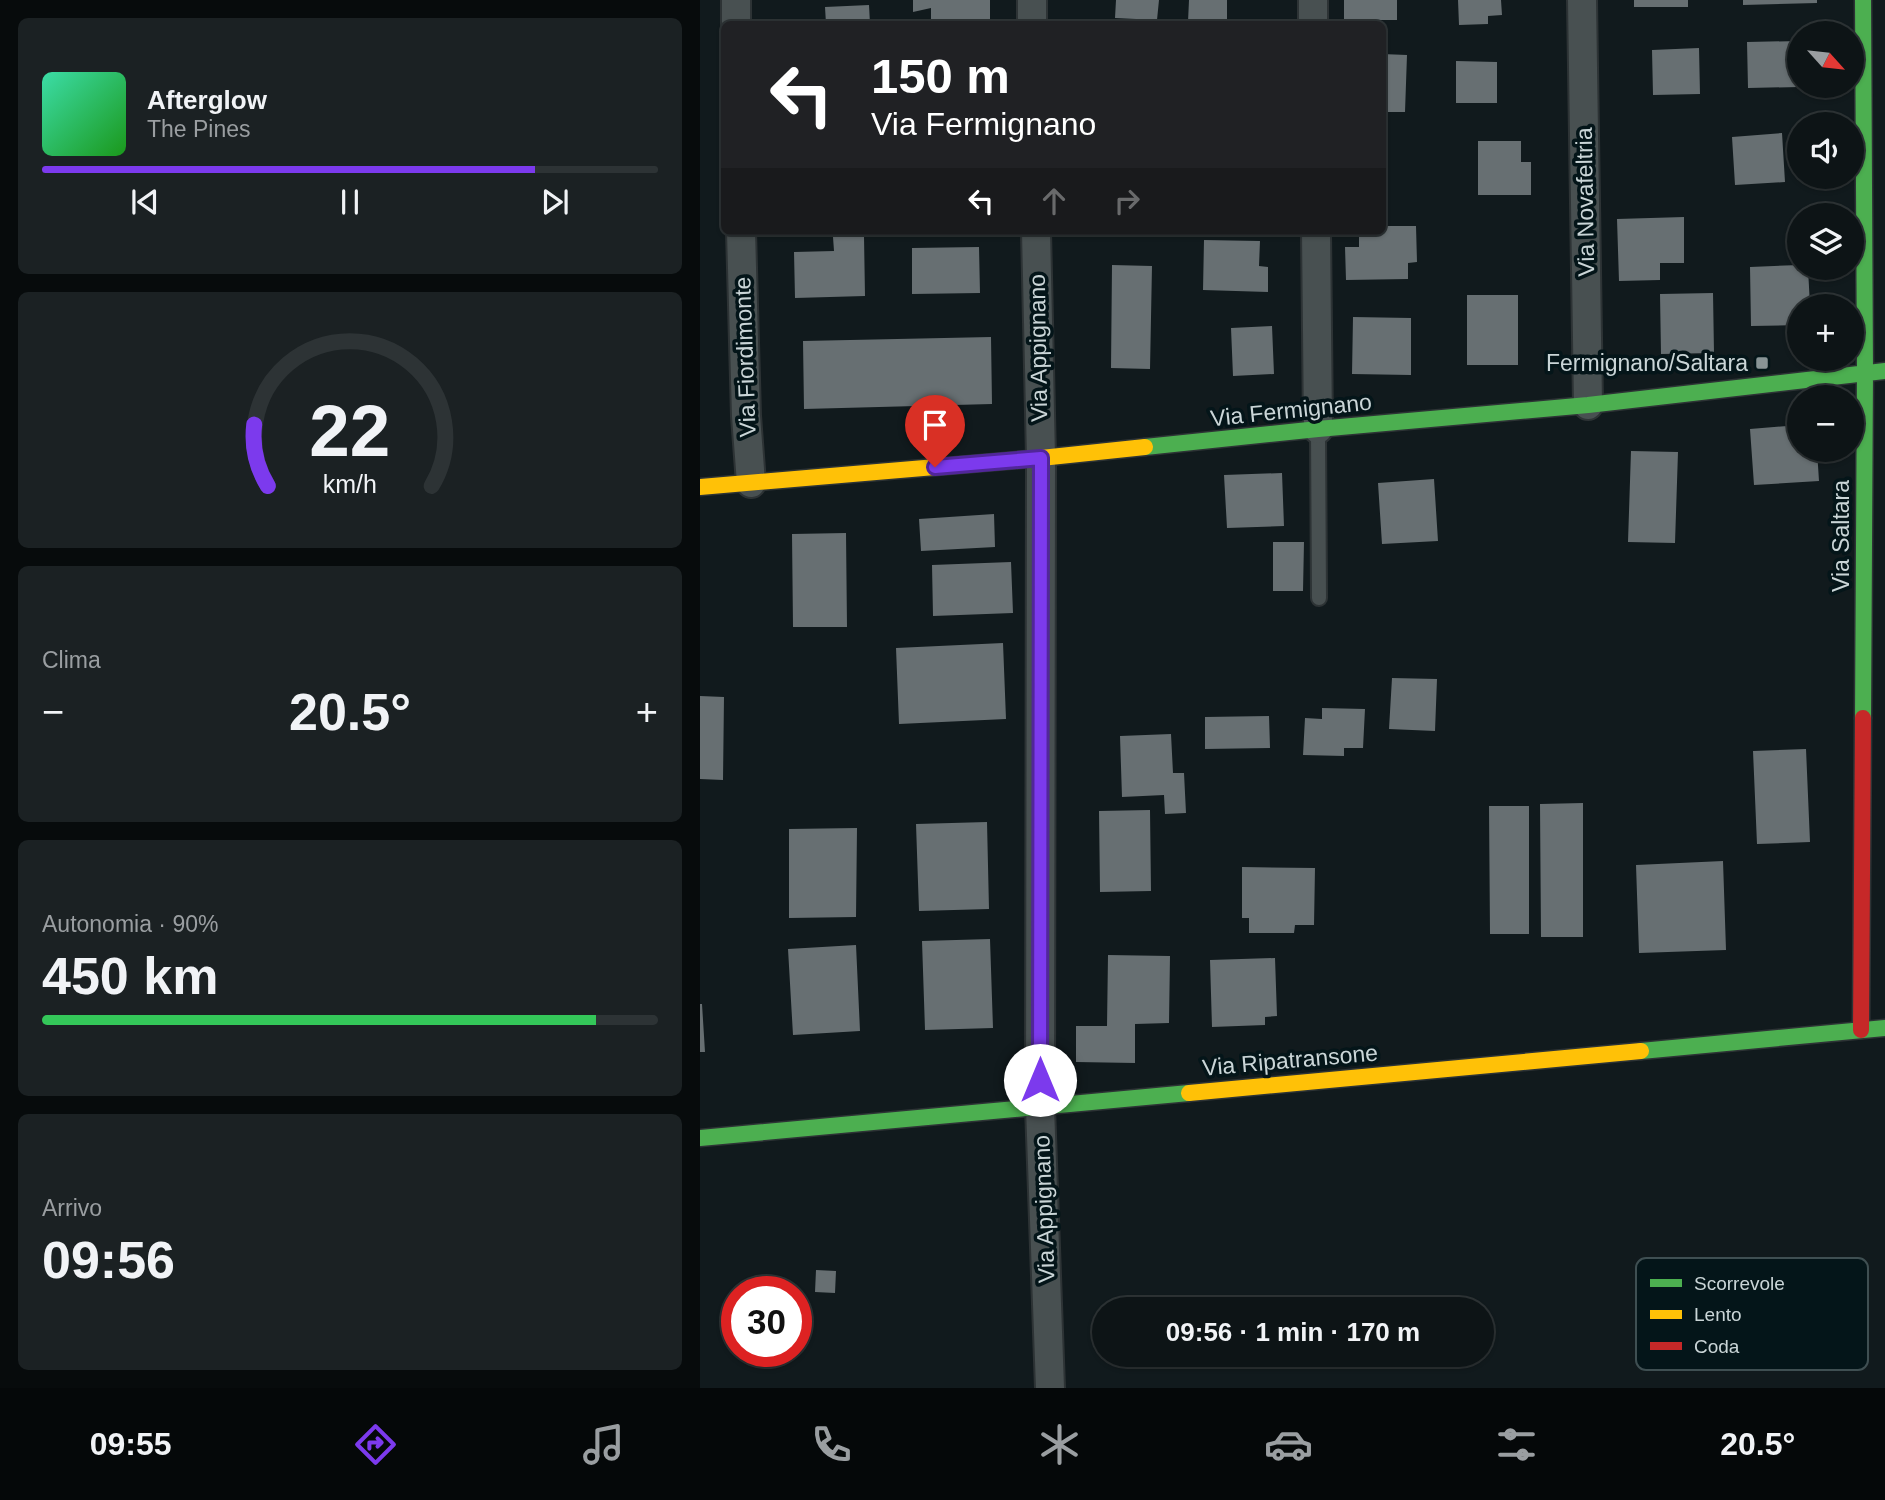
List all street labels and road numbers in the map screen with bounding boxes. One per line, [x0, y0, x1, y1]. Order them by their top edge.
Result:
street label: Via Novafeltria [1571, 127, 1599, 277]
street label: Via Appignano [1024, 274, 1052, 422]
street label: Via Fiordimonte [729, 276, 761, 438]
street label: Via Fermignano [1209, 389, 1373, 431]
street label: Via Saltara [1828, 480, 1854, 592]
street label: Via Ripatransone [1201, 1039, 1379, 1081]
street label: Via Appignano [1028, 1135, 1060, 1283]

